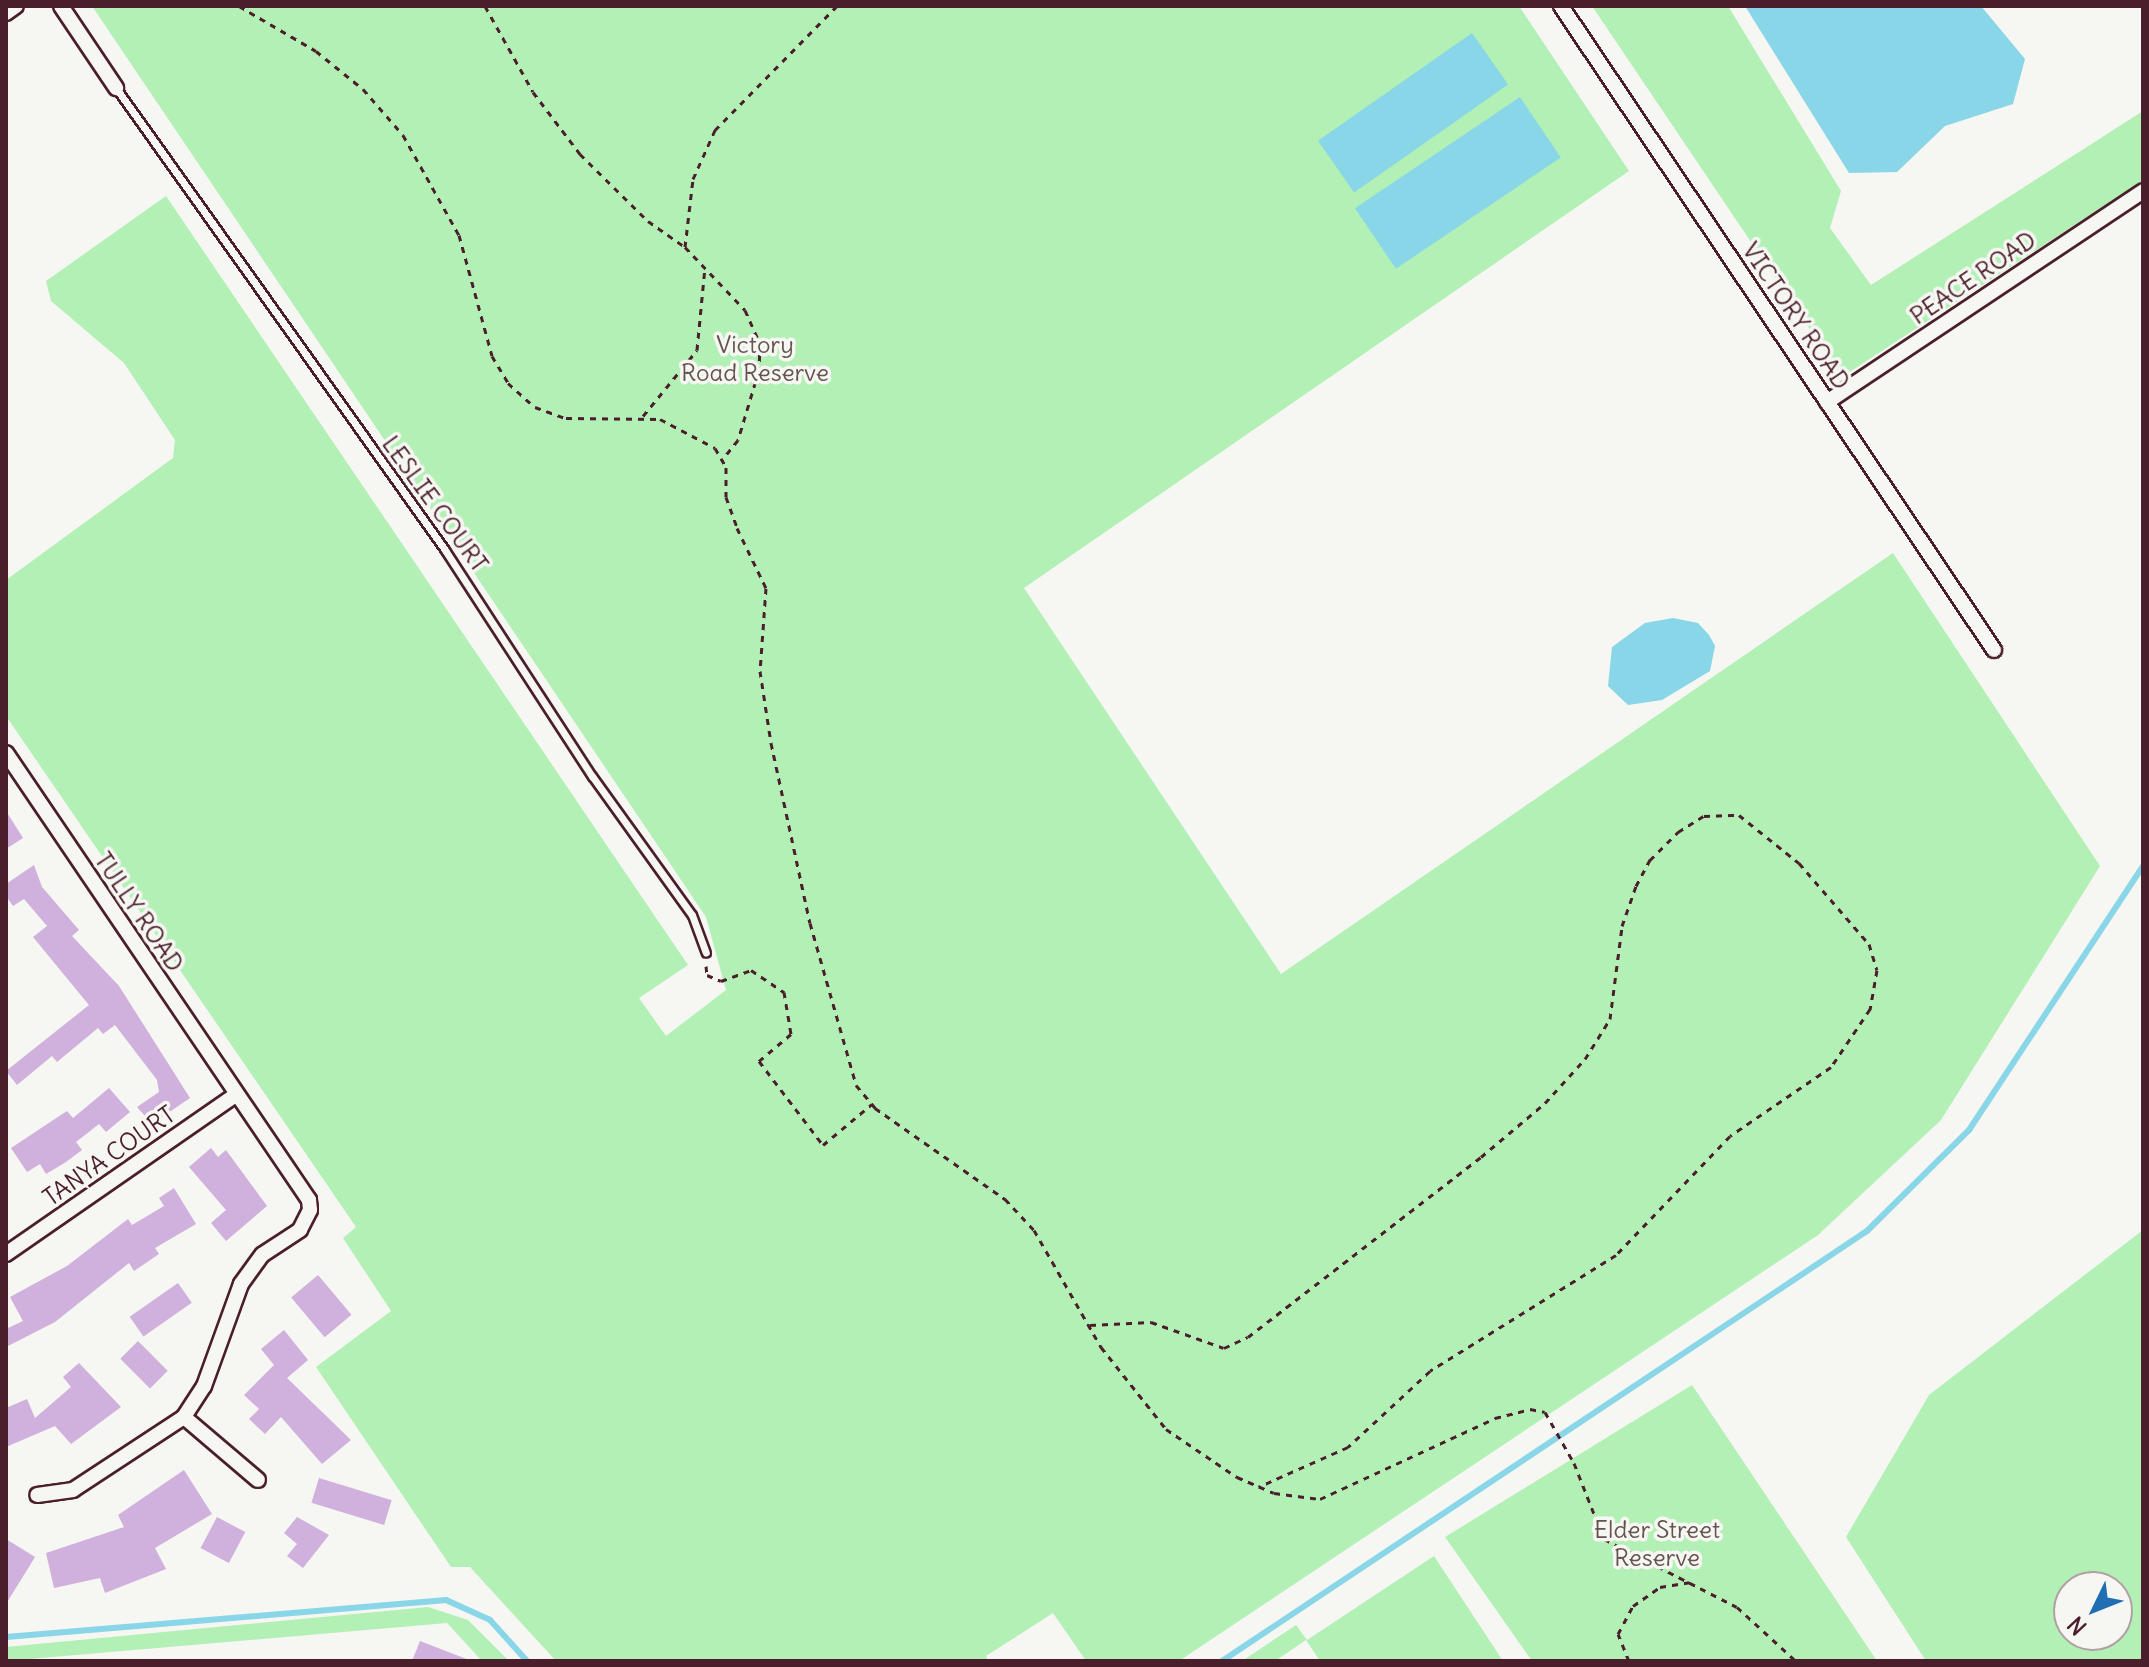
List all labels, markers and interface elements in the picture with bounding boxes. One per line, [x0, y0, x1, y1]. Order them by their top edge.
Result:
street label: PEACE ROAD [1905, 225, 2041, 331]
street label: VICTORY ROAD [1736, 237, 1856, 395]
park label: Victory Road Reserve [681, 331, 829, 387]
street label: LESLIE COURT [376, 430, 494, 578]
street label: TULLY ROAD [88, 847, 190, 977]
street label: TANYA COURT [37, 1100, 181, 1212]
park label: Elder Street Reserve [1594, 1516, 1720, 1572]
north arrow [2053, 1571, 2133, 1651]
text: N [2061, 1611, 2092, 1641]

